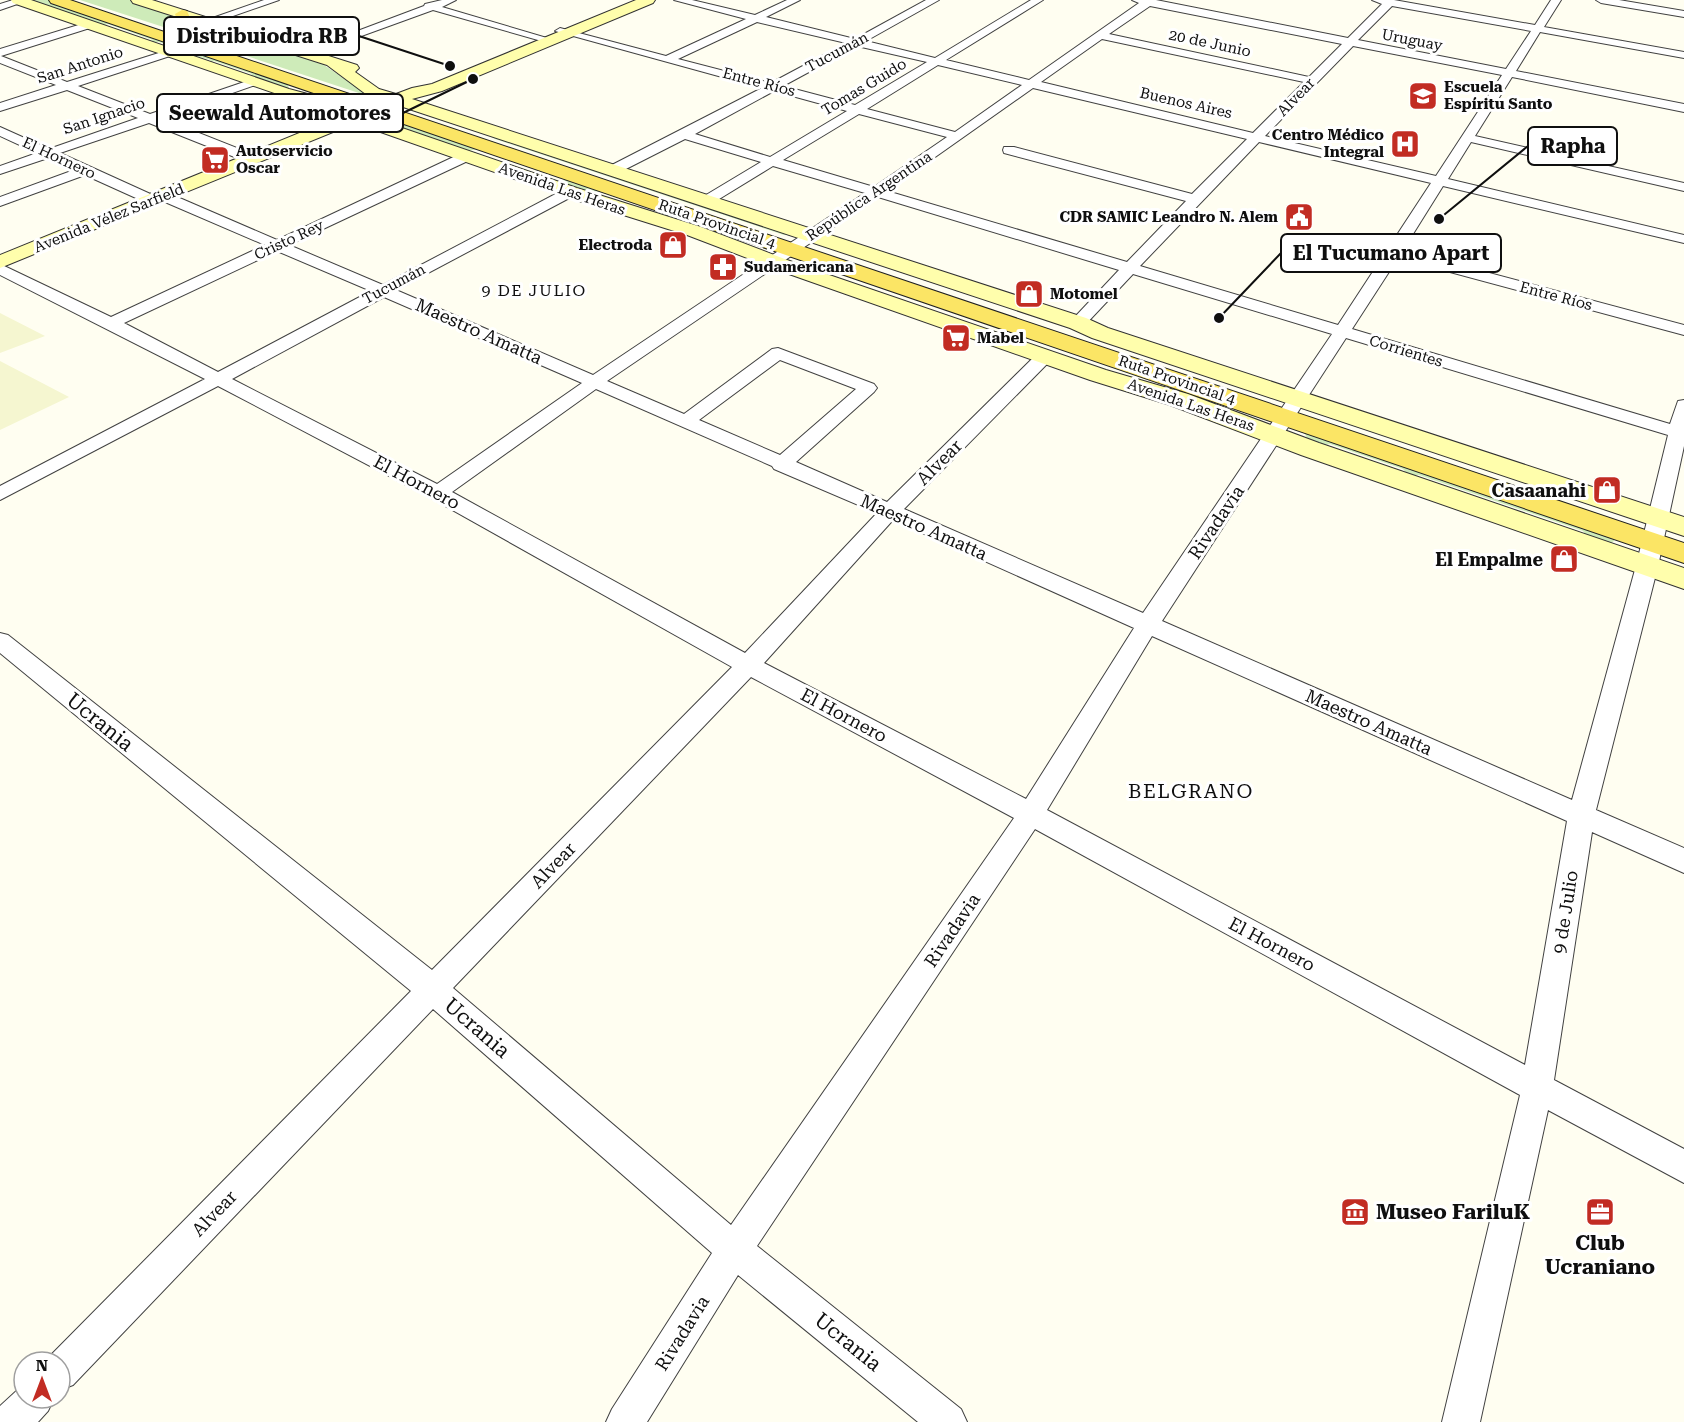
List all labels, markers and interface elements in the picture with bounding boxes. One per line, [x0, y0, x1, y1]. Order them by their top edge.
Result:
callout: Distribuiodra RB [164, 17, 359, 55]
text: Distribuiodra RB [176, 24, 348, 48]
street label: Uruguay [1380, 25, 1444, 55]
street label: 20 de Junio [1167, 26, 1253, 60]
street label: Tucumán [803, 28, 872, 76]
street label: San Antonio [35, 43, 125, 87]
street label: Tomas Guido [818, 55, 910, 119]
street label: Entre Ríos [721, 64, 797, 100]
street label: Alvear [1273, 74, 1319, 120]
place label: Escuela Espíritu Santo [1444, 78, 1553, 113]
school or university icon: Escuela Espíritu Santo [1407, 80, 1439, 112]
street label: Buenos Aires [1138, 84, 1234, 122]
street label: San Ignacio [61, 94, 147, 138]
callout: Seewald Automotores [157, 94, 403, 132]
text: Seewald Automotores [169, 101, 391, 125]
place label: Centro Médico Integral [1272, 126, 1384, 161]
callout: Rapha [1528, 127, 1617, 165]
hospital icon: Centro Médico Integral [1389, 128, 1421, 160]
street label: El Hornero [19, 133, 99, 183]
text: Rapha [1540, 134, 1606, 158]
place label: Autoservicio Oscar [236, 142, 333, 177]
supermarket icon: Autoservicio Oscar [199, 144, 231, 176]
street label: República Argentina [803, 147, 935, 245]
street label: Avenida Las Heras [496, 159, 628, 219]
street label: Avenida Vélez Sarfield [31, 180, 187, 256]
street label: Ruta Provincial 4 [656, 195, 779, 253]
public building icon: CDR SAMIC Leandro N. Alem [1283, 201, 1315, 233]
place label: CDR SAMIC Leandro N. Alem [1059, 208, 1279, 226]
street label: Cristo Rey [251, 216, 327, 264]
shop icon: Electroda [657, 229, 689, 261]
callout: El Tucumano Apart [1281, 234, 1501, 272]
place label: Electroda [578, 236, 652, 254]
text: El Tucumano Apart [1293, 241, 1489, 265]
pharmacy icon: Sudamericana [707, 251, 739, 283]
place label: Sudamericana [744, 258, 854, 276]
street label: Tucumán [360, 260, 429, 308]
shop icon: Motomel [1013, 278, 1045, 310]
street label: Entre Ríos [1518, 278, 1594, 314]
district label: 9 DE JULIO [481, 281, 587, 300]
place label: Motomel [1050, 285, 1118, 303]
street label: Maestro Amatta [412, 294, 546, 368]
supermarket icon: Mabel [940, 322, 972, 354]
place label: Mabel [977, 329, 1024, 347]
street label: Corrientes [1367, 331, 1445, 371]
street label: Ruta Provincial 4 [1116, 351, 1239, 409]
street label: Avenida Las Heras [1125, 375, 1257, 435]
street label: Alvear [912, 435, 966, 489]
street label: El Hornero [370, 451, 464, 513]
shop icon: Casaanahi [1591, 474, 1623, 506]
place label: Casaanahi [1492, 480, 1586, 501]
street label: Rivadavia [1184, 481, 1249, 563]
street label: Maestro Amatta [857, 490, 991, 564]
shop icon: El Empalme [1548, 543, 1580, 575]
place label: El Empalme [1435, 549, 1543, 570]
street label: El Hornero [797, 684, 891, 746]
street label: Maestro Amatta [1302, 685, 1436, 759]
street label: Ucrania [62, 688, 139, 757]
district label: BELGRANO [1128, 779, 1254, 803]
street label: Alvear [526, 838, 580, 892]
street label: 9 de Julio [1548, 869, 1582, 955]
street label: Rivadavia [920, 889, 985, 971]
street label: El Hornero [1225, 913, 1319, 975]
street label: Ucrania [439, 993, 515, 1063]
street label: Alvear [187, 1186, 241, 1240]
museum icon: Museo FariluK [1339, 1196, 1371, 1228]
office icon: Club Ucraniano [1584, 1196, 1616, 1228]
place label: Museo FariluK [1376, 1200, 1531, 1224]
place label: Club Ucraniano [1545, 1231, 1655, 1279]
street label: Rivadavia [651, 1291, 713, 1374]
street label: Ucrania [810, 1308, 887, 1377]
north arrow [12, 1350, 72, 1410]
text: N [36, 1356, 48, 1375]

